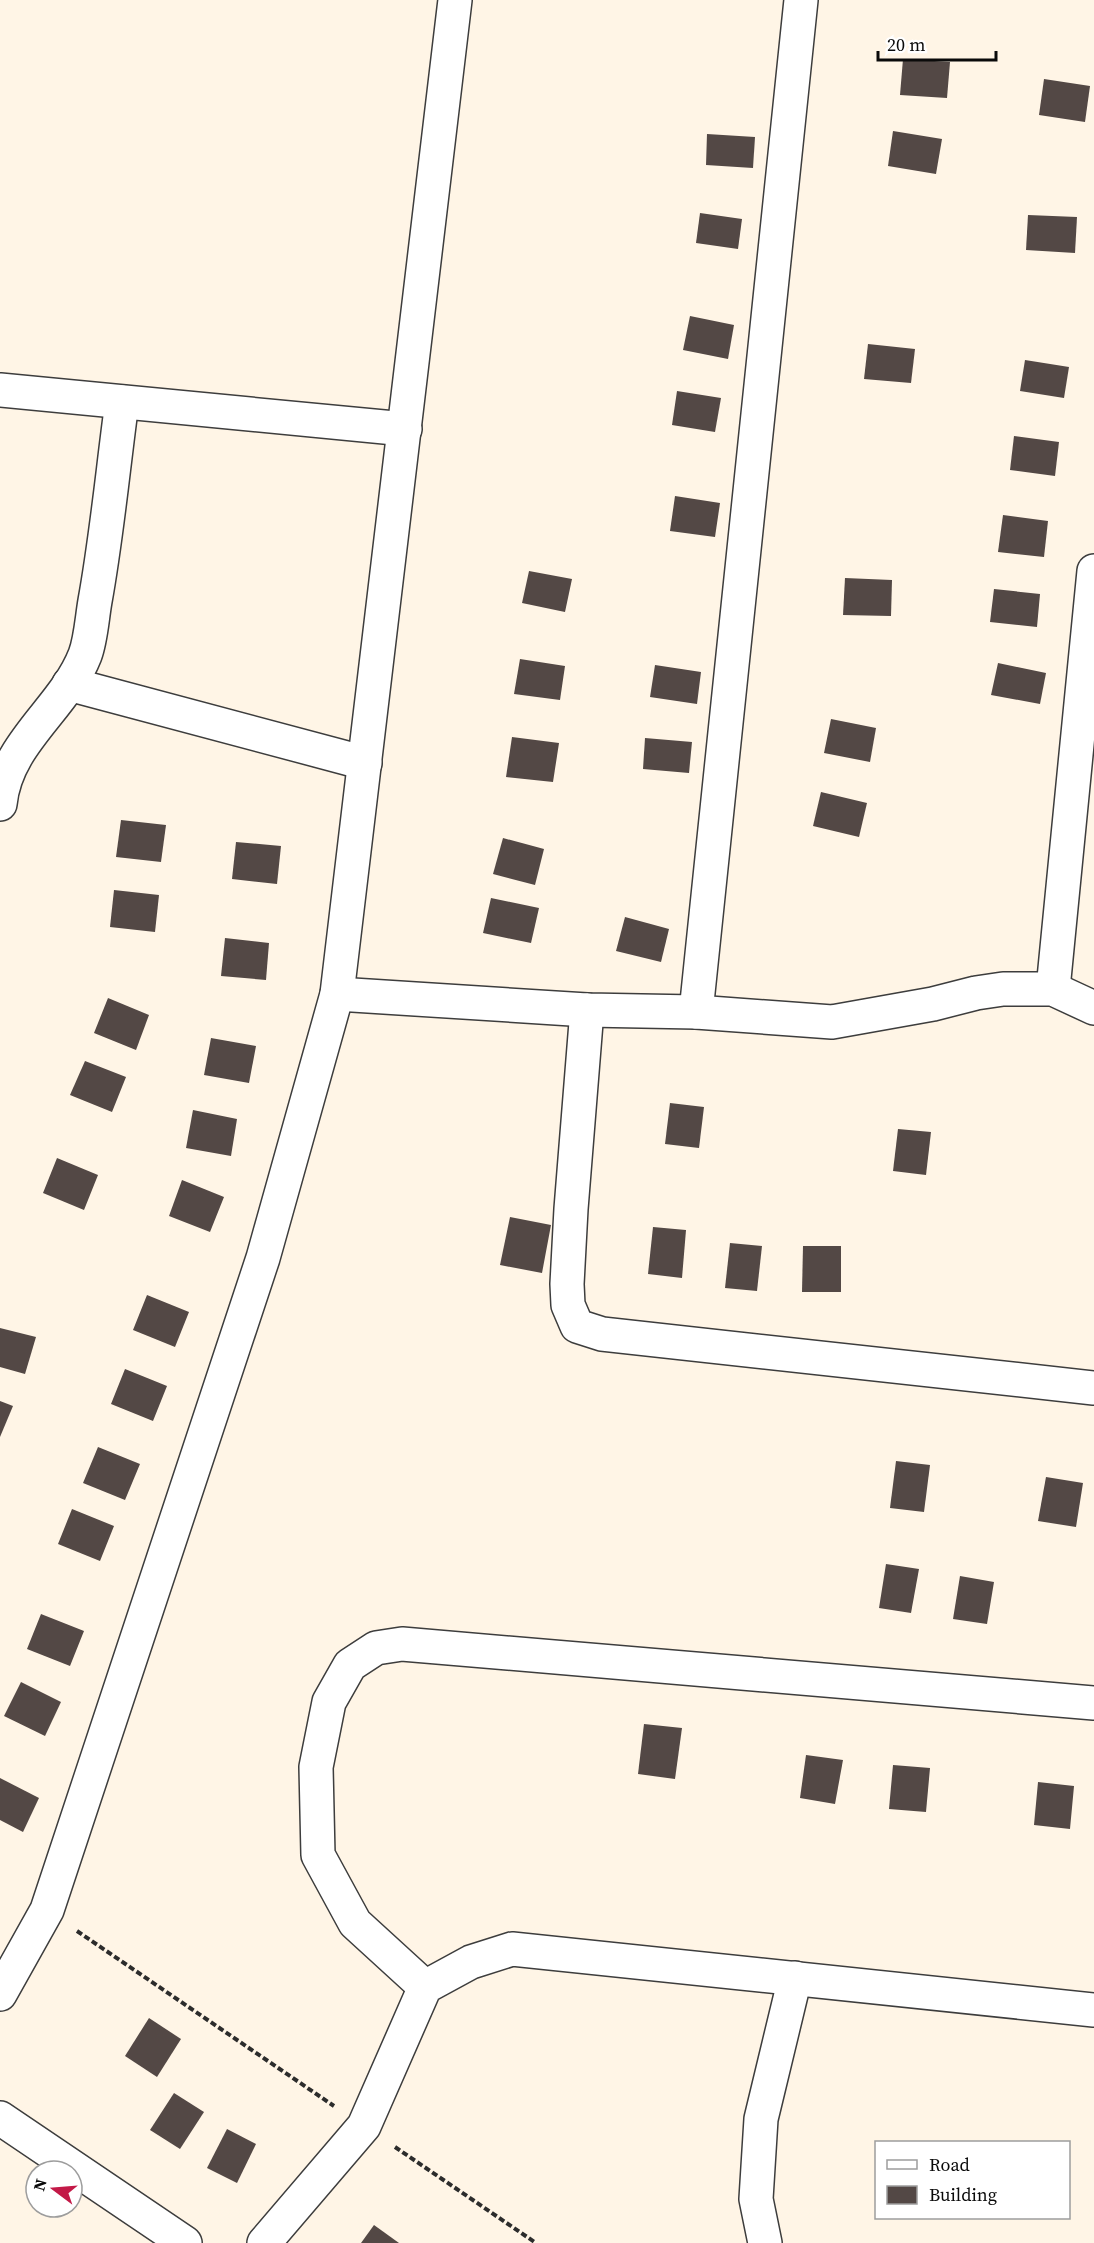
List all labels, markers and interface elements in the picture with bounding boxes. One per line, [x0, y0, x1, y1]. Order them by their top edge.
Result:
scale bar [878, 24, 996, 62]
text: 20 m [887, 32, 925, 57]
legend [875, 2141, 1070, 2219]
text: Road [929, 2152, 970, 2177]
north arrow [24, 2159, 84, 2219]
text: N [27, 2176, 52, 2193]
text: Building [929, 2182, 997, 2207]

